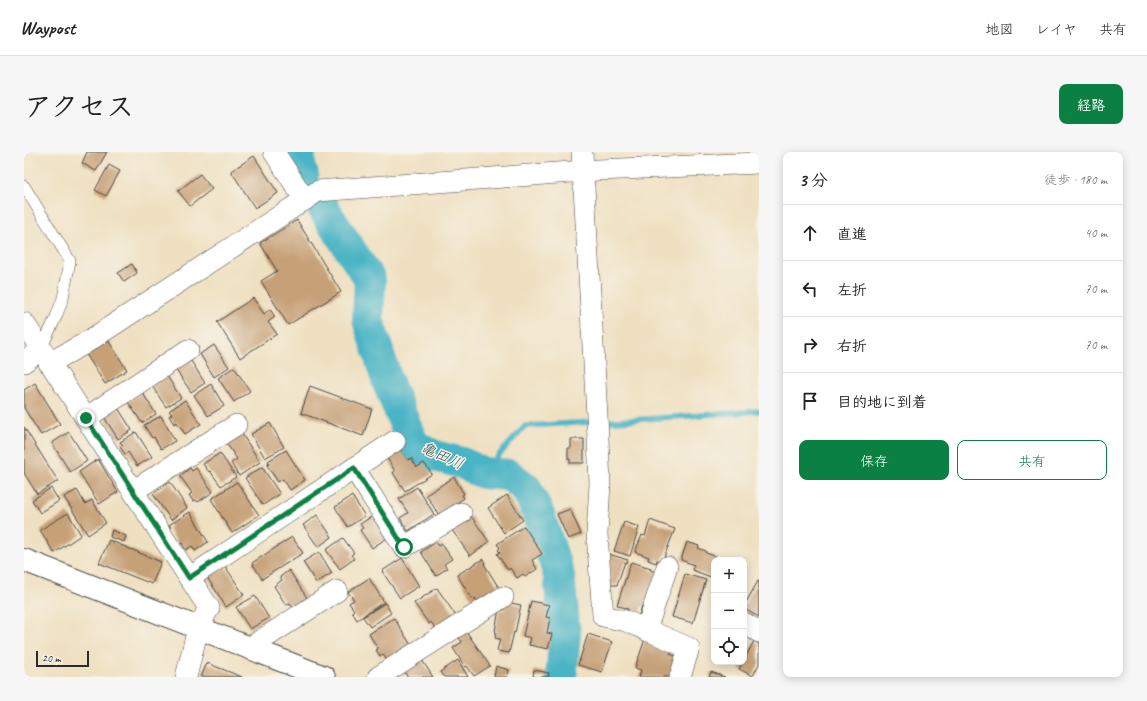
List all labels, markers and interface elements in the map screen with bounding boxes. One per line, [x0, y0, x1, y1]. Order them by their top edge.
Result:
text: Waypost [20, 16, 75, 40]
text: 地図 [986, 21, 1014, 38]
text: レイヤ [1036, 21, 1077, 38]
text: 共有 [1099, 21, 1127, 38]
button: 経路 [1059, 84, 1123, 124]
text: アクセス [24, 89, 134, 124]
text: 3 分 [799, 170, 828, 191]
text: 徒歩 · 180 m [1044, 172, 1107, 188]
icon: ahead [799, 222, 821, 244]
text: 直進 [837, 225, 867, 244]
text: 40 m [1085, 225, 1107, 241]
icon: left [799, 278, 821, 300]
text: 左折 [837, 281, 867, 300]
text: 70 m [1085, 281, 1107, 297]
icon: right [799, 334, 821, 356]
text: 右折 [837, 337, 867, 356]
text: 70 m [1085, 337, 1107, 353]
icon: arrive [799, 390, 821, 412]
text: 目的地に到着 [837, 393, 927, 412]
route end [77, 409, 95, 427]
water label: 亀田川 [418, 438, 466, 474]
button: 保存 [799, 440, 949, 480]
button: 共有 [957, 440, 1107, 480]
route start [395, 538, 413, 556]
map controls [711, 557, 747, 665]
button: + [711, 557, 747, 593]
button: − [711, 593, 747, 629]
button: locate [711, 629, 747, 665]
scale bar [36, 649, 89, 668]
text: 20 m [42, 651, 61, 665]

